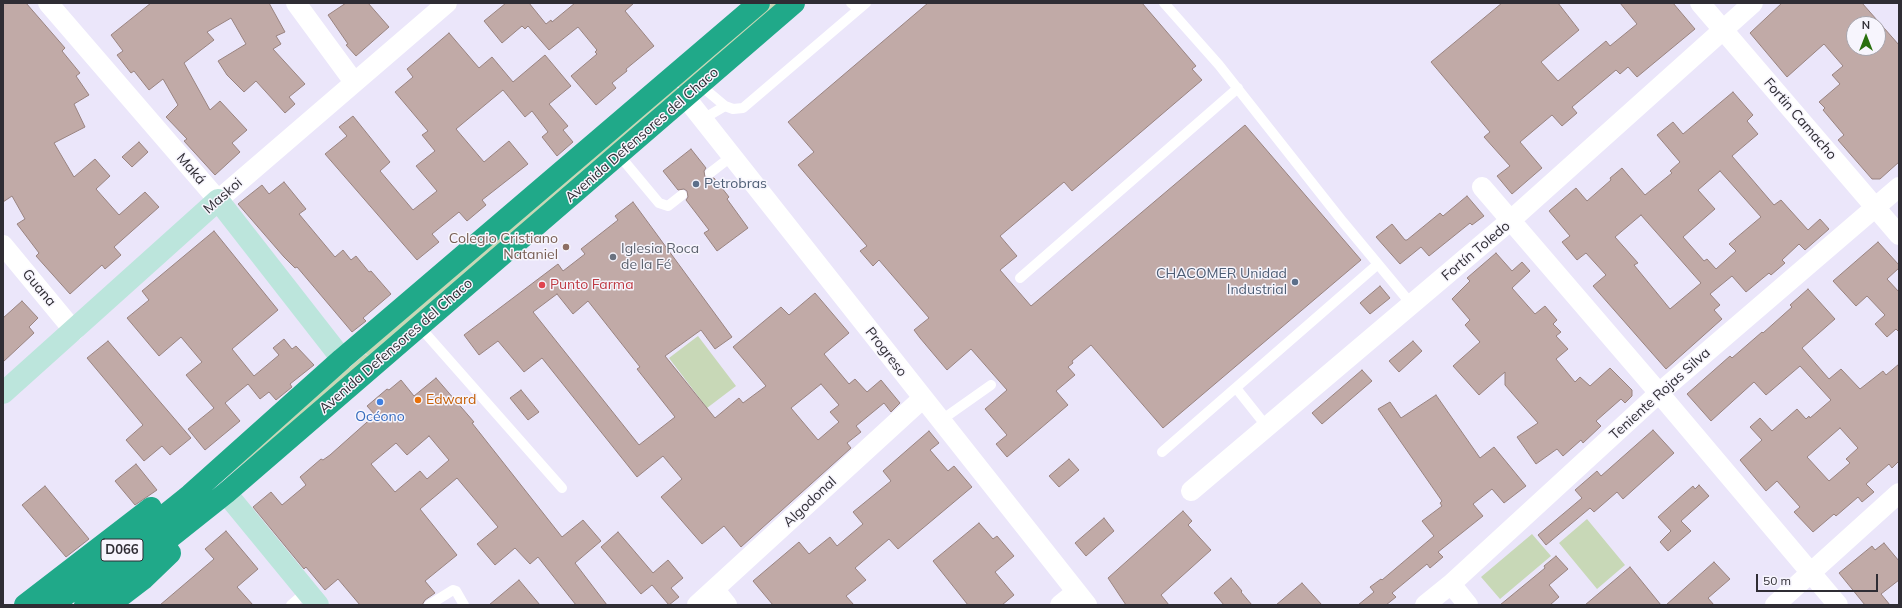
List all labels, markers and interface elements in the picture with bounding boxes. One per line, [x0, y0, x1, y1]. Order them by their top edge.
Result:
north arrow [1846, 16, 1886, 56]
text: N [1862, 18, 1870, 32]
street label: Avenida Defensores del Chaco [562, 64, 722, 206]
street label: Fortin Camacho [1760, 75, 1840, 163]
street label: Maká [173, 150, 209, 188]
street label: Maskoi [200, 175, 246, 217]
place label: Petrobras [704, 176, 767, 192]
marker: Petrobras [691, 179, 701, 189]
street label: Fortín Toledo [1438, 218, 1514, 284]
place label: Colegio Cristiano Nataniel [449, 231, 558, 264]
place label: Iglesia Roca de la Fé [621, 241, 699, 274]
marker: Colegio Cristiano Nataniel [561, 242, 571, 252]
marker: Iglesia Roca de la Fé [608, 252, 618, 262]
street label: Guana [19, 266, 59, 310]
place label: CHACOMER Unidad Industrial [1156, 266, 1287, 298]
street label: Avenida Defensores del Chaco [316, 275, 476, 417]
place label: Punto Farma [550, 277, 634, 293]
marker: CHACOMER Unidad Industrial [1290, 277, 1300, 287]
marker: Punto Farma [537, 280, 547, 290]
street label: Progreso [862, 324, 910, 380]
street label: Teniente Rojas Silva [1606, 344, 1714, 444]
place label: Edward [426, 392, 476, 408]
marker: Edward [413, 395, 423, 405]
marker: Océono [375, 397, 385, 407]
place label: Océono [355, 409, 405, 425]
street label: Algodonal [780, 473, 840, 531]
road number: D066 [101, 539, 143, 561]
scale bar [1758, 566, 1880, 592]
text: 50 m [1763, 573, 1791, 588]

